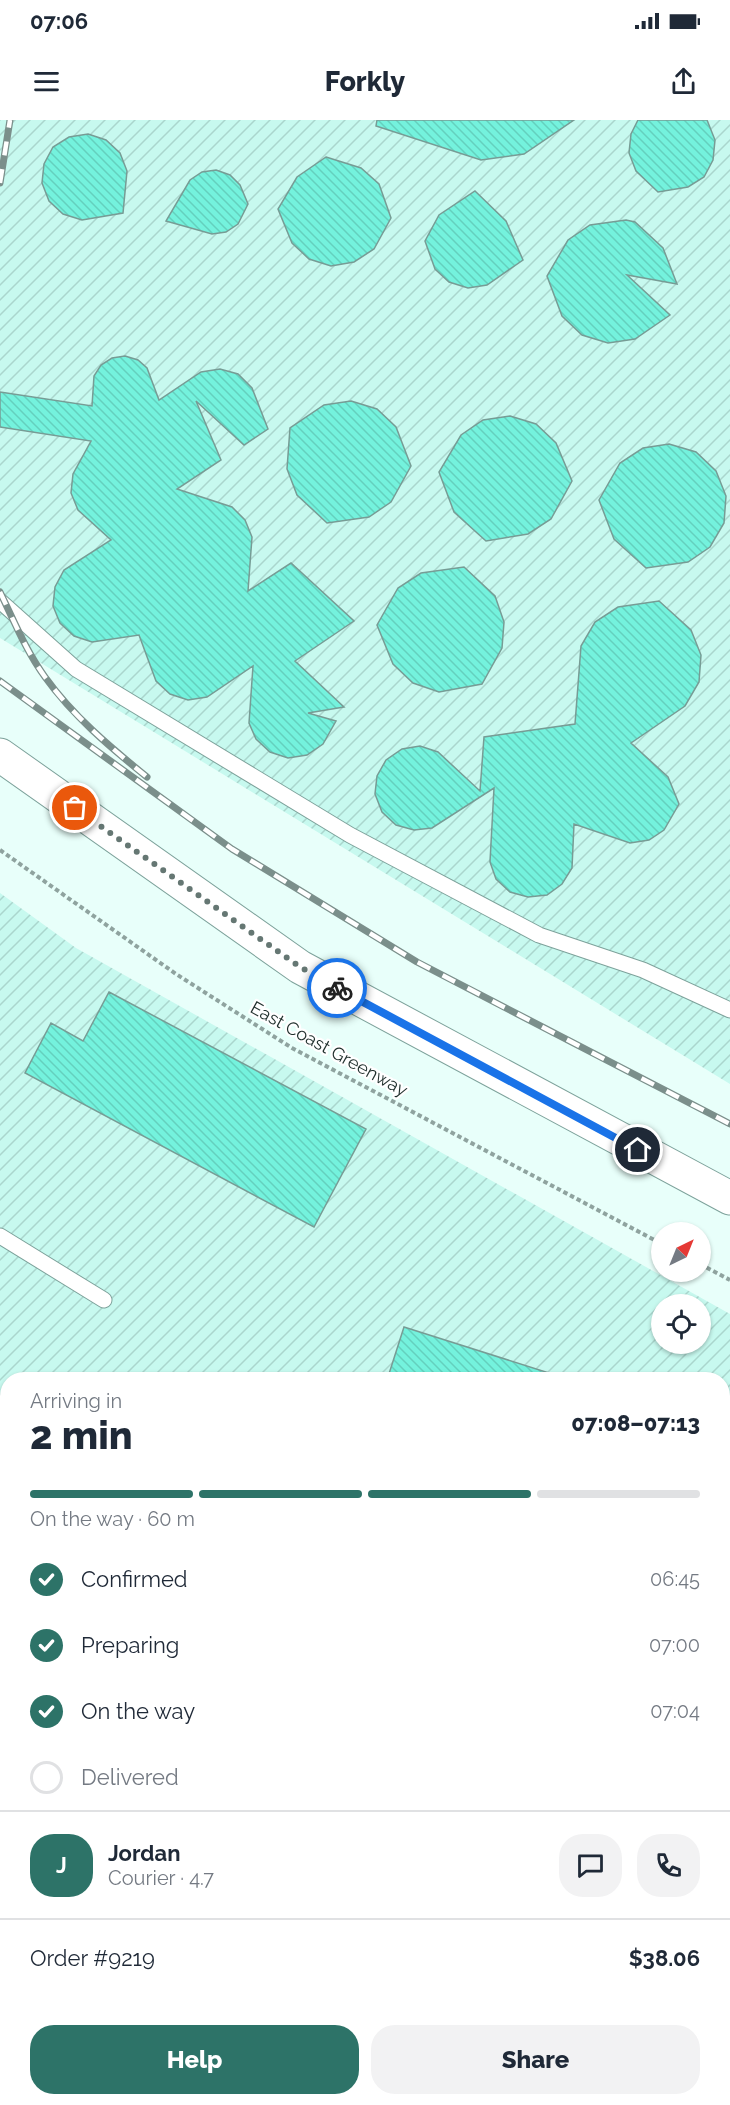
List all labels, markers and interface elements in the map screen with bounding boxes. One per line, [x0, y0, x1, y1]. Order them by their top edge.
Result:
text: 07:06 [30, 8, 88, 34]
icon: menu [30, 65, 63, 98]
icon: share [667, 65, 700, 98]
text: Forkly [325, 66, 405, 97]
pin [49, 782, 100, 833]
icon: bag [58, 791, 91, 824]
courier [307, 958, 367, 1018]
icon: bike [321, 972, 354, 1005]
street label: East Coast Greenway [247, 997, 412, 1101]
pin [612, 1124, 663, 1175]
icon: home [621, 1133, 654, 1166]
north arrow [651, 1222, 711, 1282]
map controls [651, 1222, 711, 1354]
button: locate [651, 1294, 711, 1354]
text: Arriving in [30, 1389, 122, 1413]
text: 07:08–07:13 [571, 1410, 700, 1436]
text: 2 min [30, 1412, 133, 1458]
text: On the way · 60 m [30, 1507, 195, 1531]
icon: check [30, 1563, 63, 1596]
text: Confirmed [81, 1566, 188, 1592]
text: 06:45 [650, 1567, 700, 1591]
icon: check [30, 1629, 63, 1662]
text: Preparing [81, 1632, 179, 1658]
text: 07:00 [649, 1633, 700, 1657]
icon: check [30, 1695, 63, 1728]
text: On the way [81, 1698, 195, 1724]
text: 07:04 [650, 1699, 700, 1723]
text: Delivered [81, 1764, 179, 1790]
button: chat [559, 1834, 622, 1897]
button: phone [637, 1834, 700, 1897]
text: Jordan [108, 1840, 180, 1866]
text: J [56, 1852, 67, 1878]
text: Courier · 4.7 [108, 1866, 214, 1890]
text: Order #9219 [30, 1945, 155, 1971]
text: $38.06 [629, 1945, 700, 1971]
button: Help [30, 2025, 359, 2094]
button: Share [371, 2025, 700, 2094]

